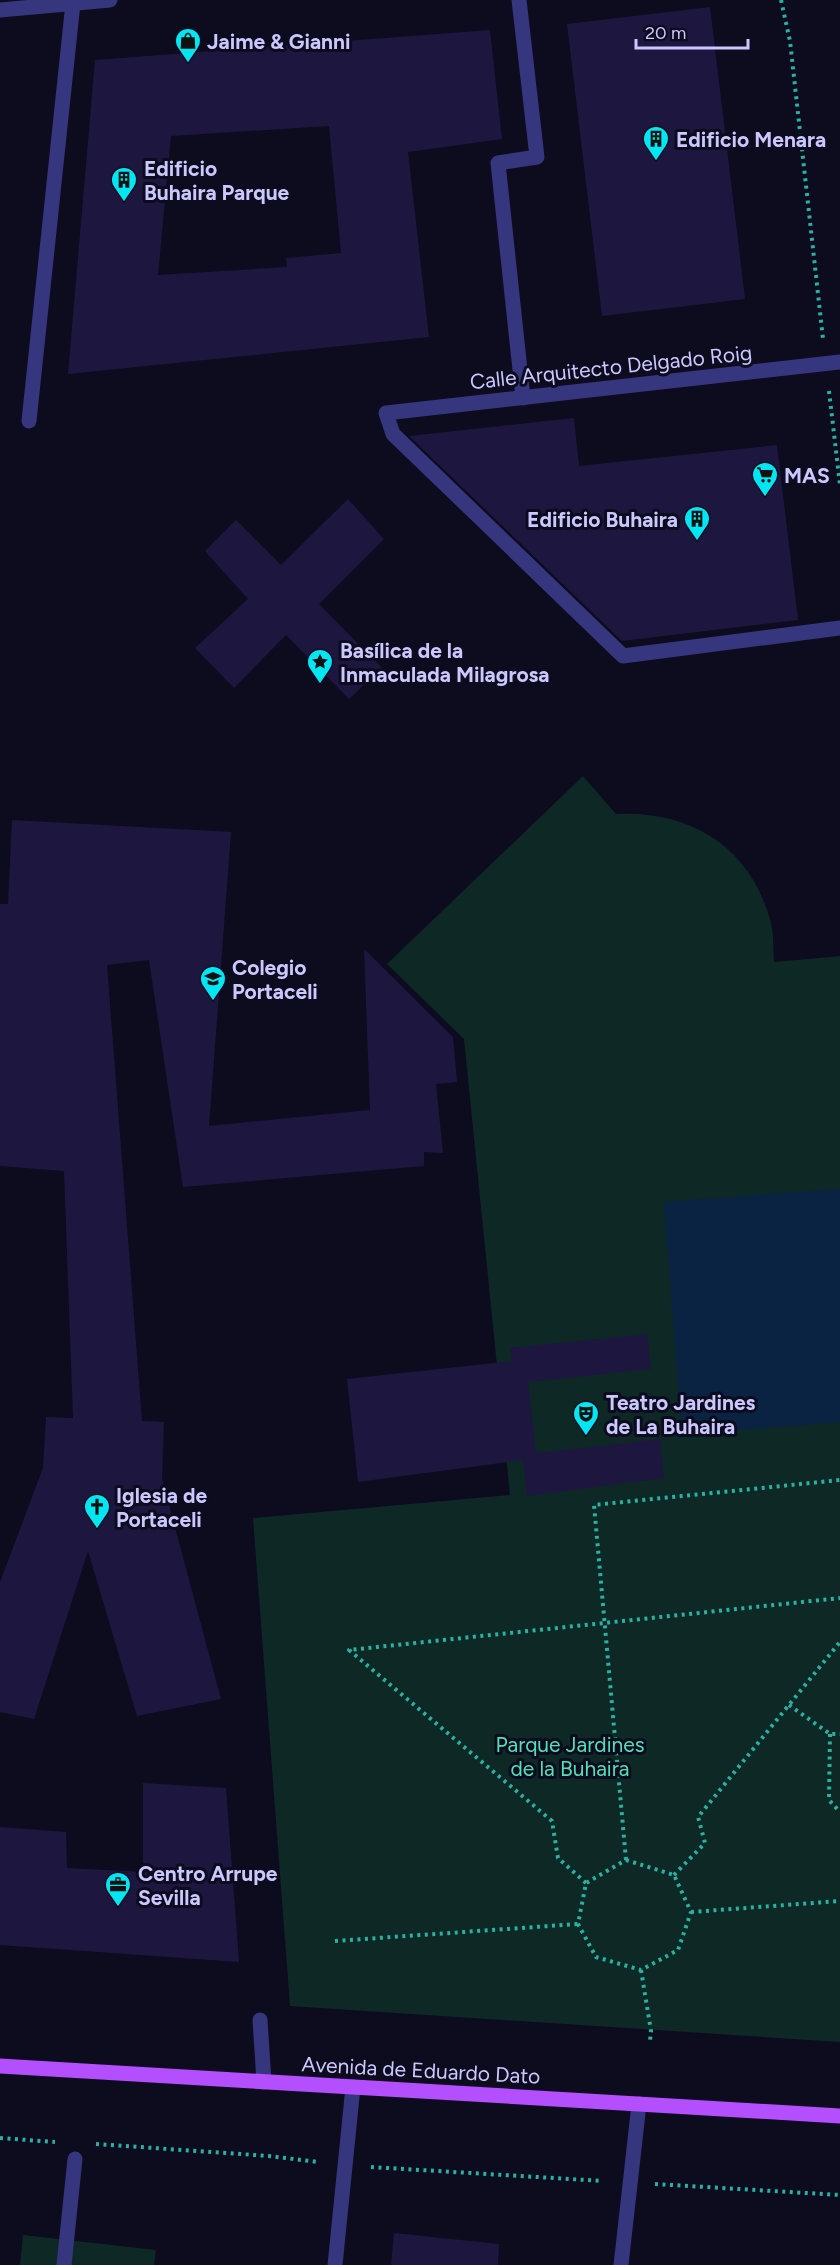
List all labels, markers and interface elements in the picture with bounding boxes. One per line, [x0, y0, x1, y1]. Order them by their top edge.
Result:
scale bar [636, 12, 748, 50]
text: 20 m [645, 22, 686, 44]
shop icon: Jaime & Gianni [173, 26, 203, 64]
place label: Jaime & Gianni [207, 29, 350, 54]
building icon: Edificio Menara [641, 124, 671, 162]
place label: Edificio Menara [676, 127, 826, 152]
place label: Edificio Buhaira Parque [144, 156, 290, 205]
building icon: Edificio Buhaira Parque [109, 165, 139, 203]
street label: Calle Arquitecto Delgado Roig [469, 340, 753, 394]
supermarket icon: MAS [750, 460, 780, 498]
place label: MAS [784, 463, 830, 488]
building icon: Edificio Buhaira [682, 504, 712, 542]
place label: Edificio Buhaira [527, 507, 678, 532]
place label: Basílica de la Inmaculada Milagrosa [340, 638, 550, 687]
place icon: Basílica de la Inmaculada Milagrosa [305, 647, 335, 685]
place label: Colegio Portaceli [232, 955, 318, 1004]
school or university icon: Colegio Portaceli [198, 964, 228, 1002]
place label: Teatro Jardines de La Buhaira [606, 1390, 756, 1439]
theatre icon: Teatro Jardines de La Buhaira [571, 1399, 601, 1437]
place label: Iglesia de Portaceli [116, 1483, 207, 1532]
church icon: Iglesia de Portaceli [82, 1492, 112, 1530]
park label: Parque Jardines de la Buhaira [495, 1732, 645, 1781]
place label: Centro Arrupe Sevilla [138, 1861, 278, 1910]
office icon: Centro Arrupe Sevilla [103, 1870, 133, 1908]
street label: Avenida de Eduardo Dato [301, 2051, 541, 2089]

